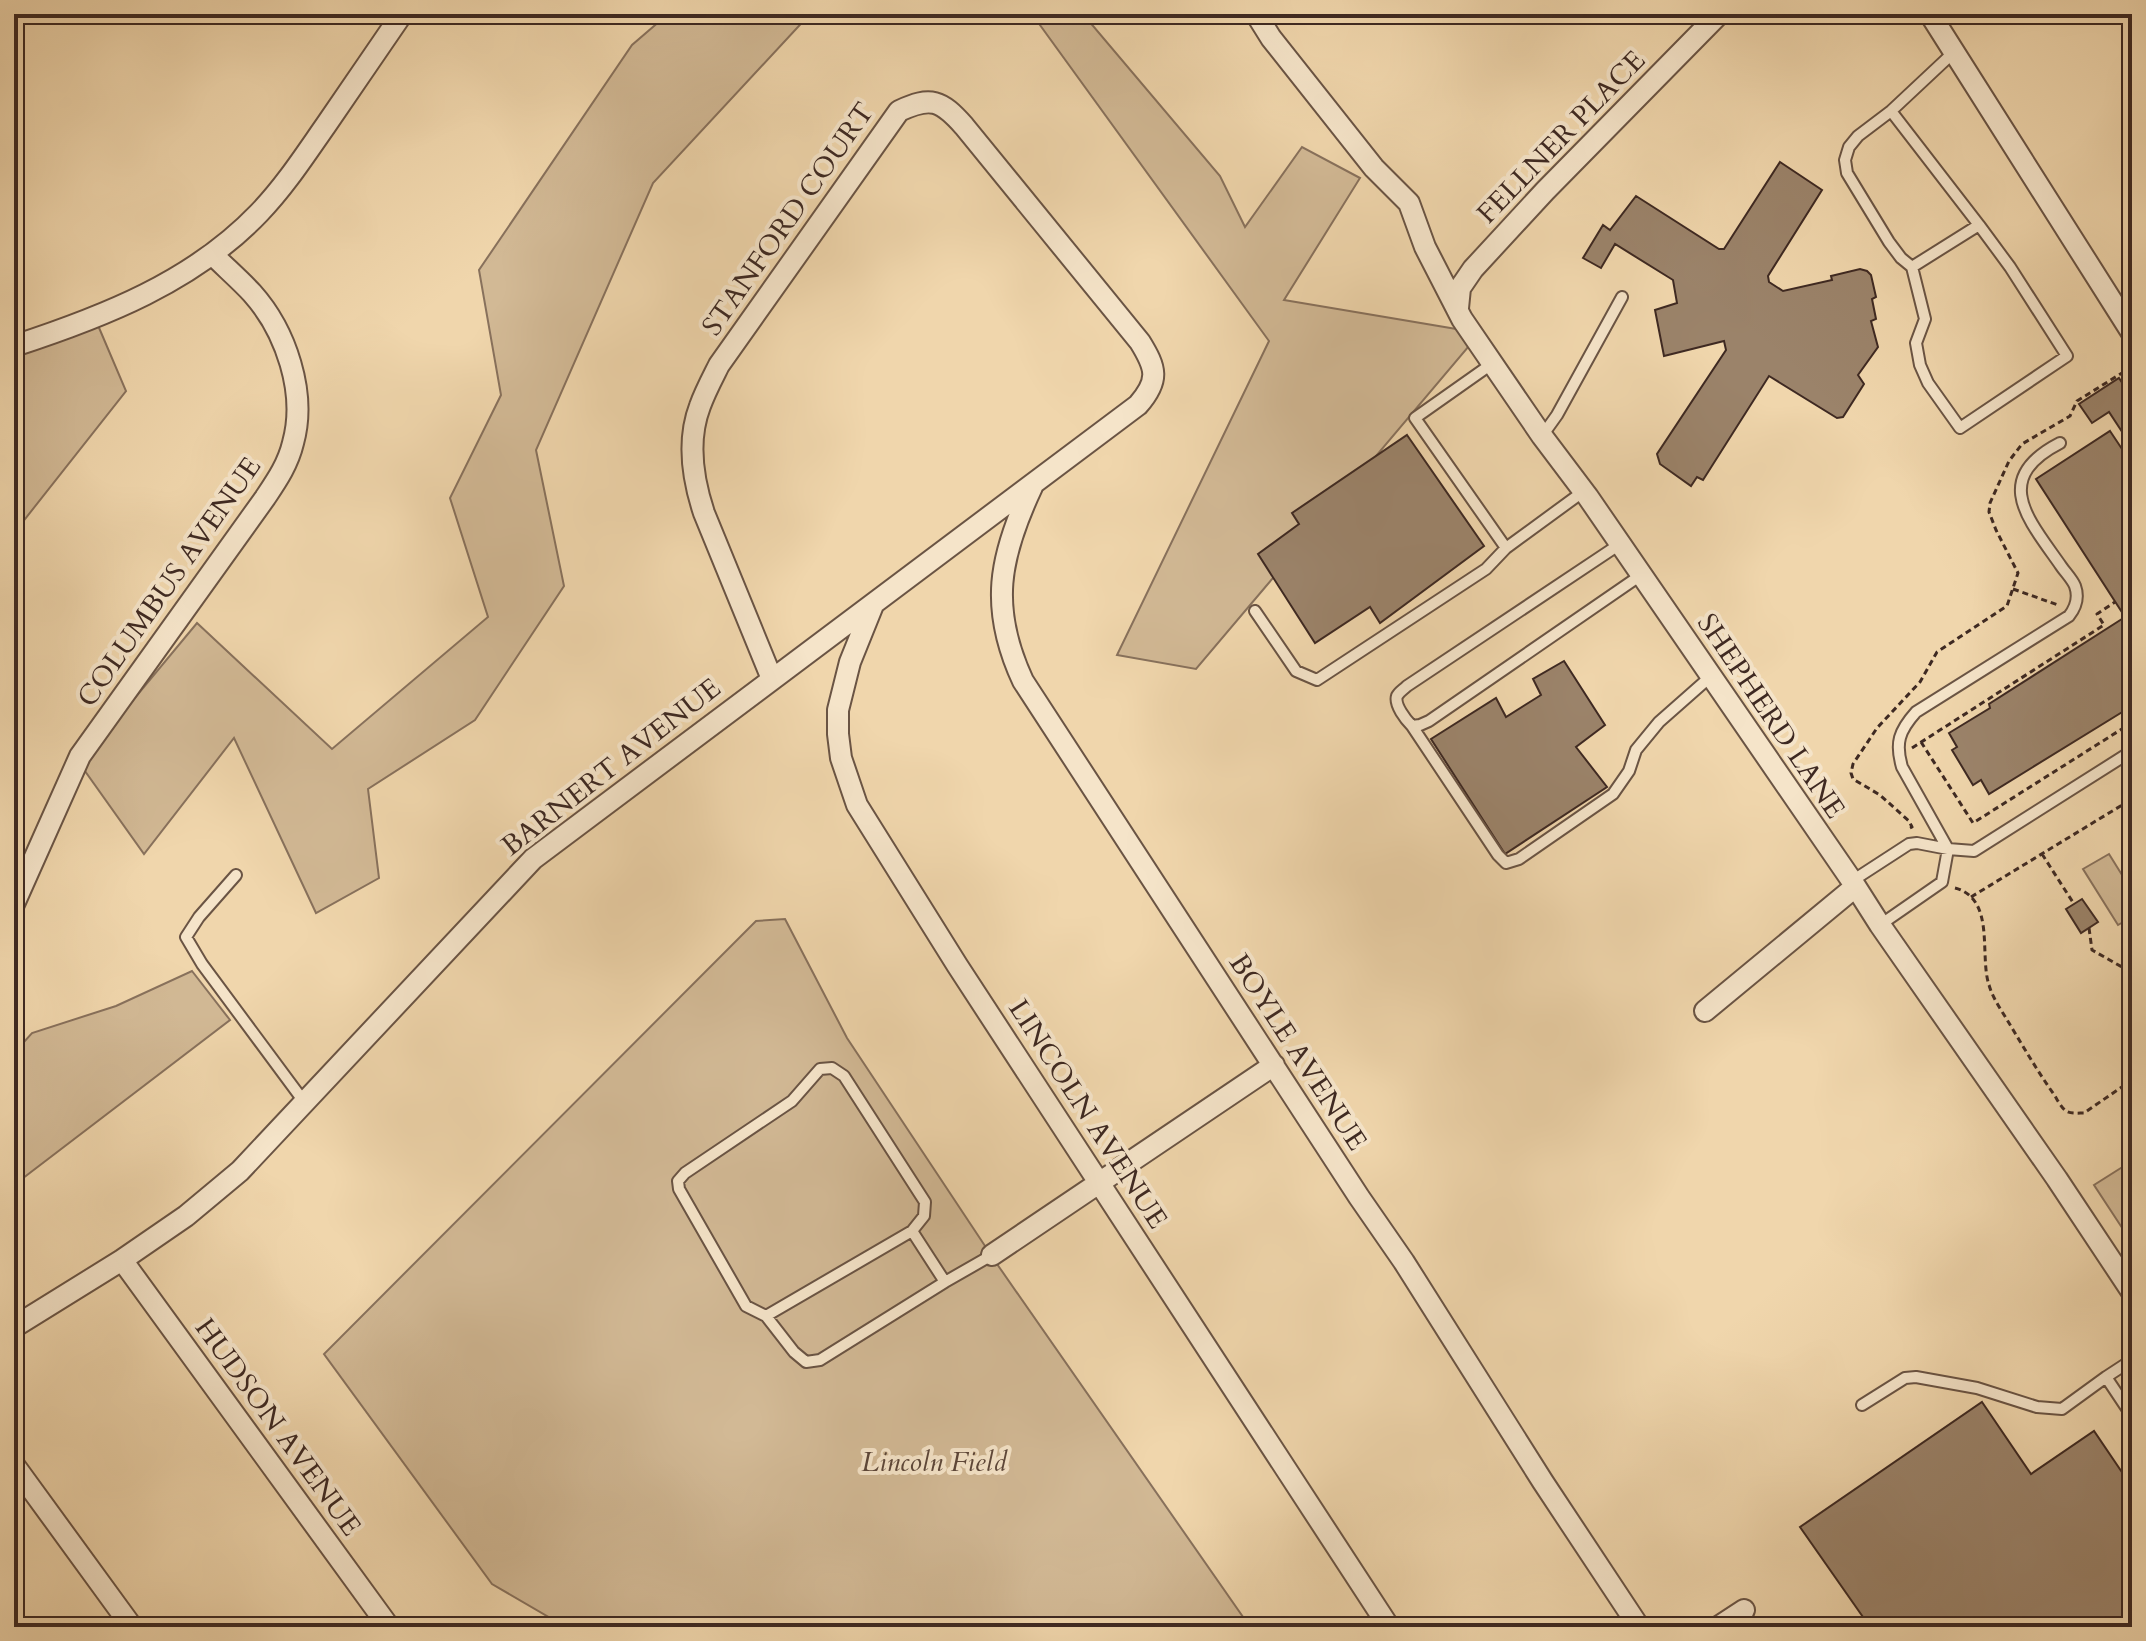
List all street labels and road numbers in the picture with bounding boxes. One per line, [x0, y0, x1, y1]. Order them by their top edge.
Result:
street label: FELLNER PLACE [1468, 42, 1654, 232]
street label: STANFORD COURT [693, 95, 883, 343]
street label: COLUMBUS AVENUE [68, 449, 270, 715]
street label: SHEPHERD LANE [1688, 606, 1854, 826]
street label: BARNERT AVENUE [493, 669, 729, 865]
street label: BOYLE AVENUE [1220, 946, 1376, 1158]
street label: LINCOLN AVENUE [1000, 992, 1176, 1236]
street label: HUDSON AVENUE [186, 1310, 370, 1544]

